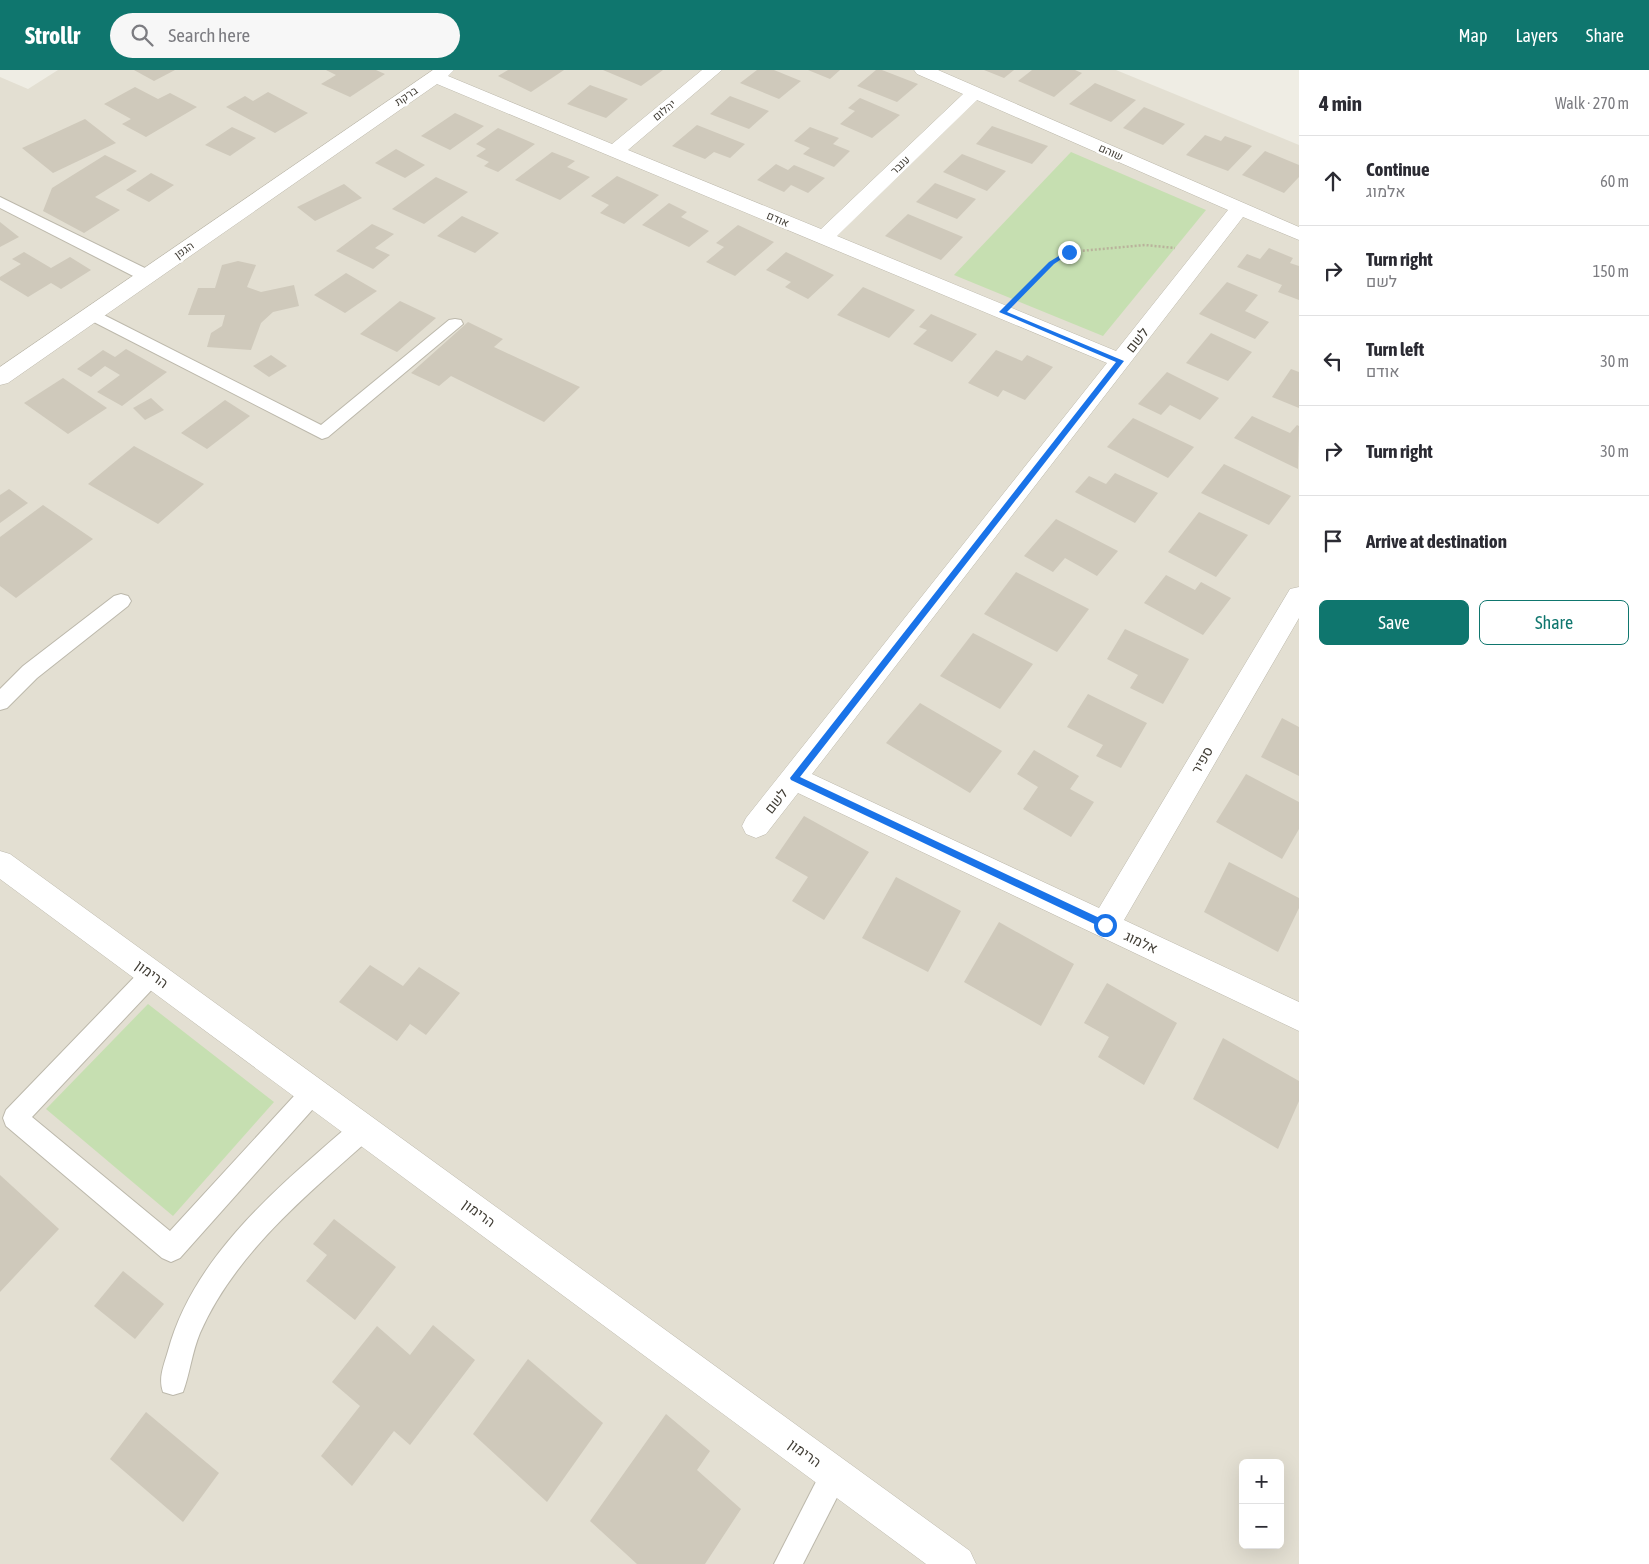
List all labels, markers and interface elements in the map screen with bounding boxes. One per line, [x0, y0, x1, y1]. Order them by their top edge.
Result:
search box [110, 13, 460, 58]
icon: search [128, 21, 156, 49]
text: Strollr [25, 22, 80, 49]
text: Search here [168, 24, 250, 46]
text: Map [1458, 25, 1487, 46]
text: Layers [1515, 25, 1558, 46]
text: Share [1586, 25, 1624, 46]
street label: ברקת [392, 84, 420, 108]
text: 4 min [1319, 91, 1362, 115]
text: Walk · 270 m [1555, 94, 1629, 112]
street label: יהלום [650, 97, 678, 123]
street label: שוהם [1097, 141, 1125, 163]
street label: ענבר [888, 153, 912, 177]
text: Continue [1366, 158, 1430, 180]
icon: ahead [1319, 167, 1347, 195]
text: 60 m [1600, 172, 1629, 190]
text: אלמוג [1366, 182, 1406, 200]
street label: אודם [765, 209, 791, 229]
street label: הגפן [172, 239, 196, 261]
route end [1058, 241, 1081, 264]
text: Turn right [1366, 248, 1433, 270]
icon: right [1319, 257, 1347, 285]
text: 150 m [1593, 262, 1629, 280]
text: לשם [1366, 272, 1397, 290]
street label: לשם [1122, 324, 1152, 356]
text: Turn left [1366, 338, 1424, 360]
icon: left [1319, 347, 1347, 375]
text: 30 m [1600, 352, 1629, 370]
text: אודם [1366, 362, 1399, 380]
icon: right [1319, 437, 1347, 465]
text: Turn right [1366, 440, 1433, 462]
text: 30 m [1600, 442, 1629, 460]
icon: arrive [1319, 527, 1347, 555]
text: Arrive at destination [1366, 530, 1507, 552]
button: Save [1319, 600, 1469, 645]
button: Share [1479, 600, 1629, 645]
street label: ספיר [1188, 744, 1216, 776]
street label: לשם [761, 785, 791, 817]
route start [1094, 914, 1117, 937]
street label: אלמוג [1122, 927, 1160, 957]
street label: הרימון [133, 957, 171, 991]
street label: הרימון [460, 1196, 498, 1230]
street label: הרימון [786, 1436, 824, 1470]
map controls [1239, 1459, 1284, 1549]
button: + [1239, 1459, 1284, 1504]
button: − [1239, 1504, 1284, 1549]

